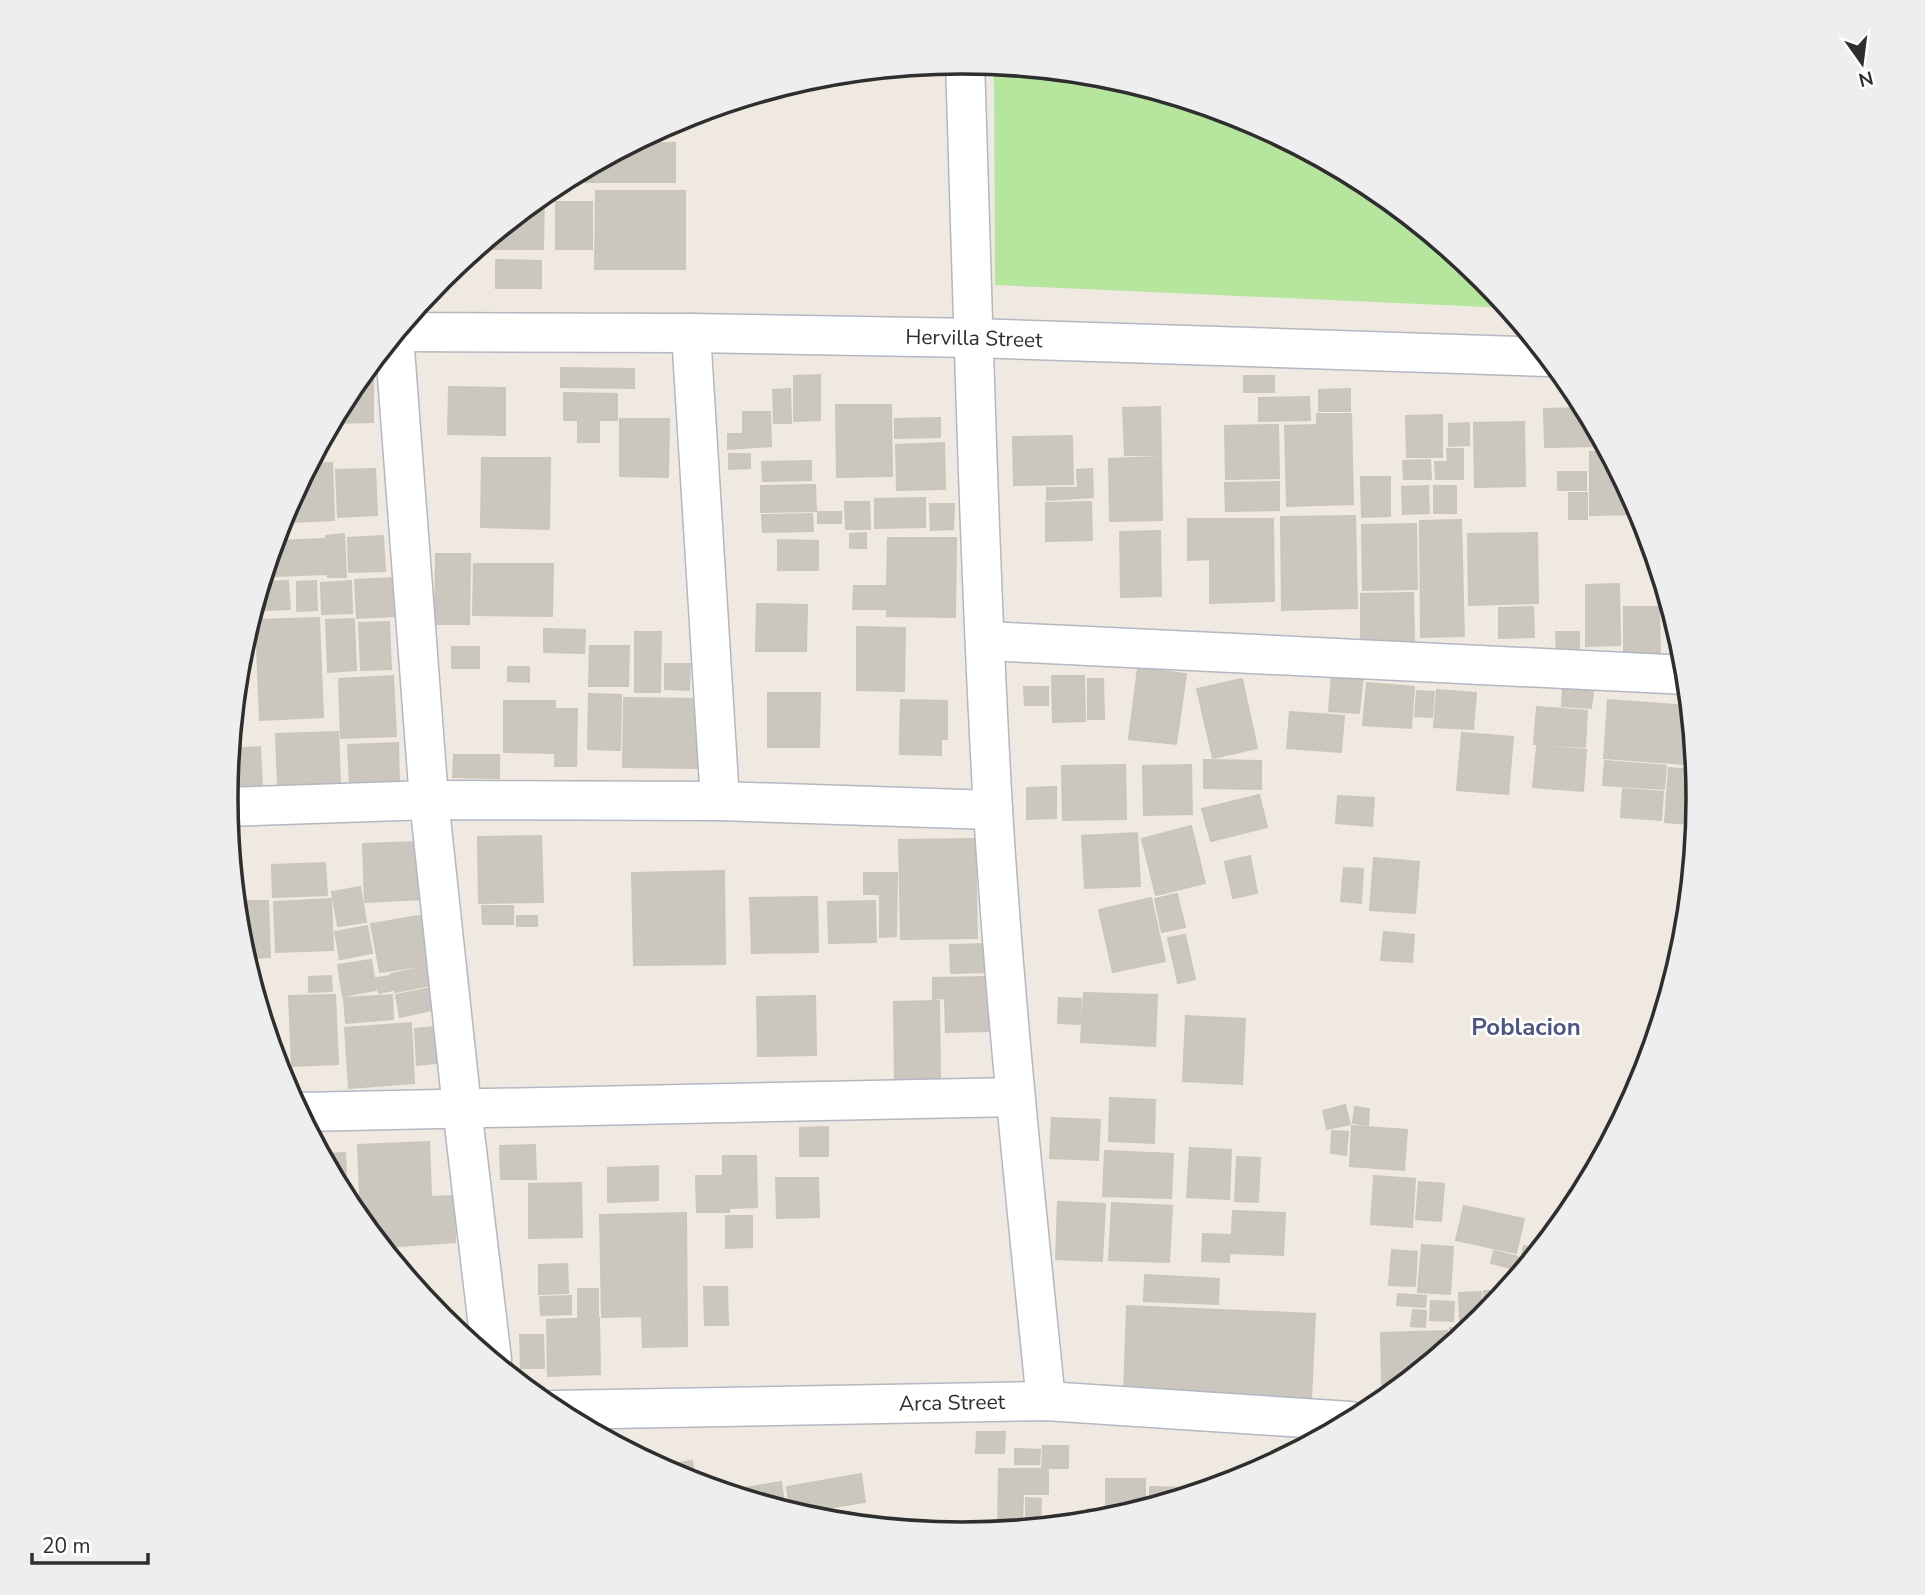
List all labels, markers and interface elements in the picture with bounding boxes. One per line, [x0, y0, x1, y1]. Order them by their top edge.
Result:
north arrow [1827, 28, 1897, 98]
text: N [1856, 64, 1876, 93]
street label: Hervilla Street [905, 323, 1044, 354]
district label: Poblacion [1471, 1011, 1581, 1043]
street label: Arca Street [899, 1388, 1006, 1418]
scale bar [32, 1522, 147, 1566]
text: 20 m [42, 1532, 91, 1560]

